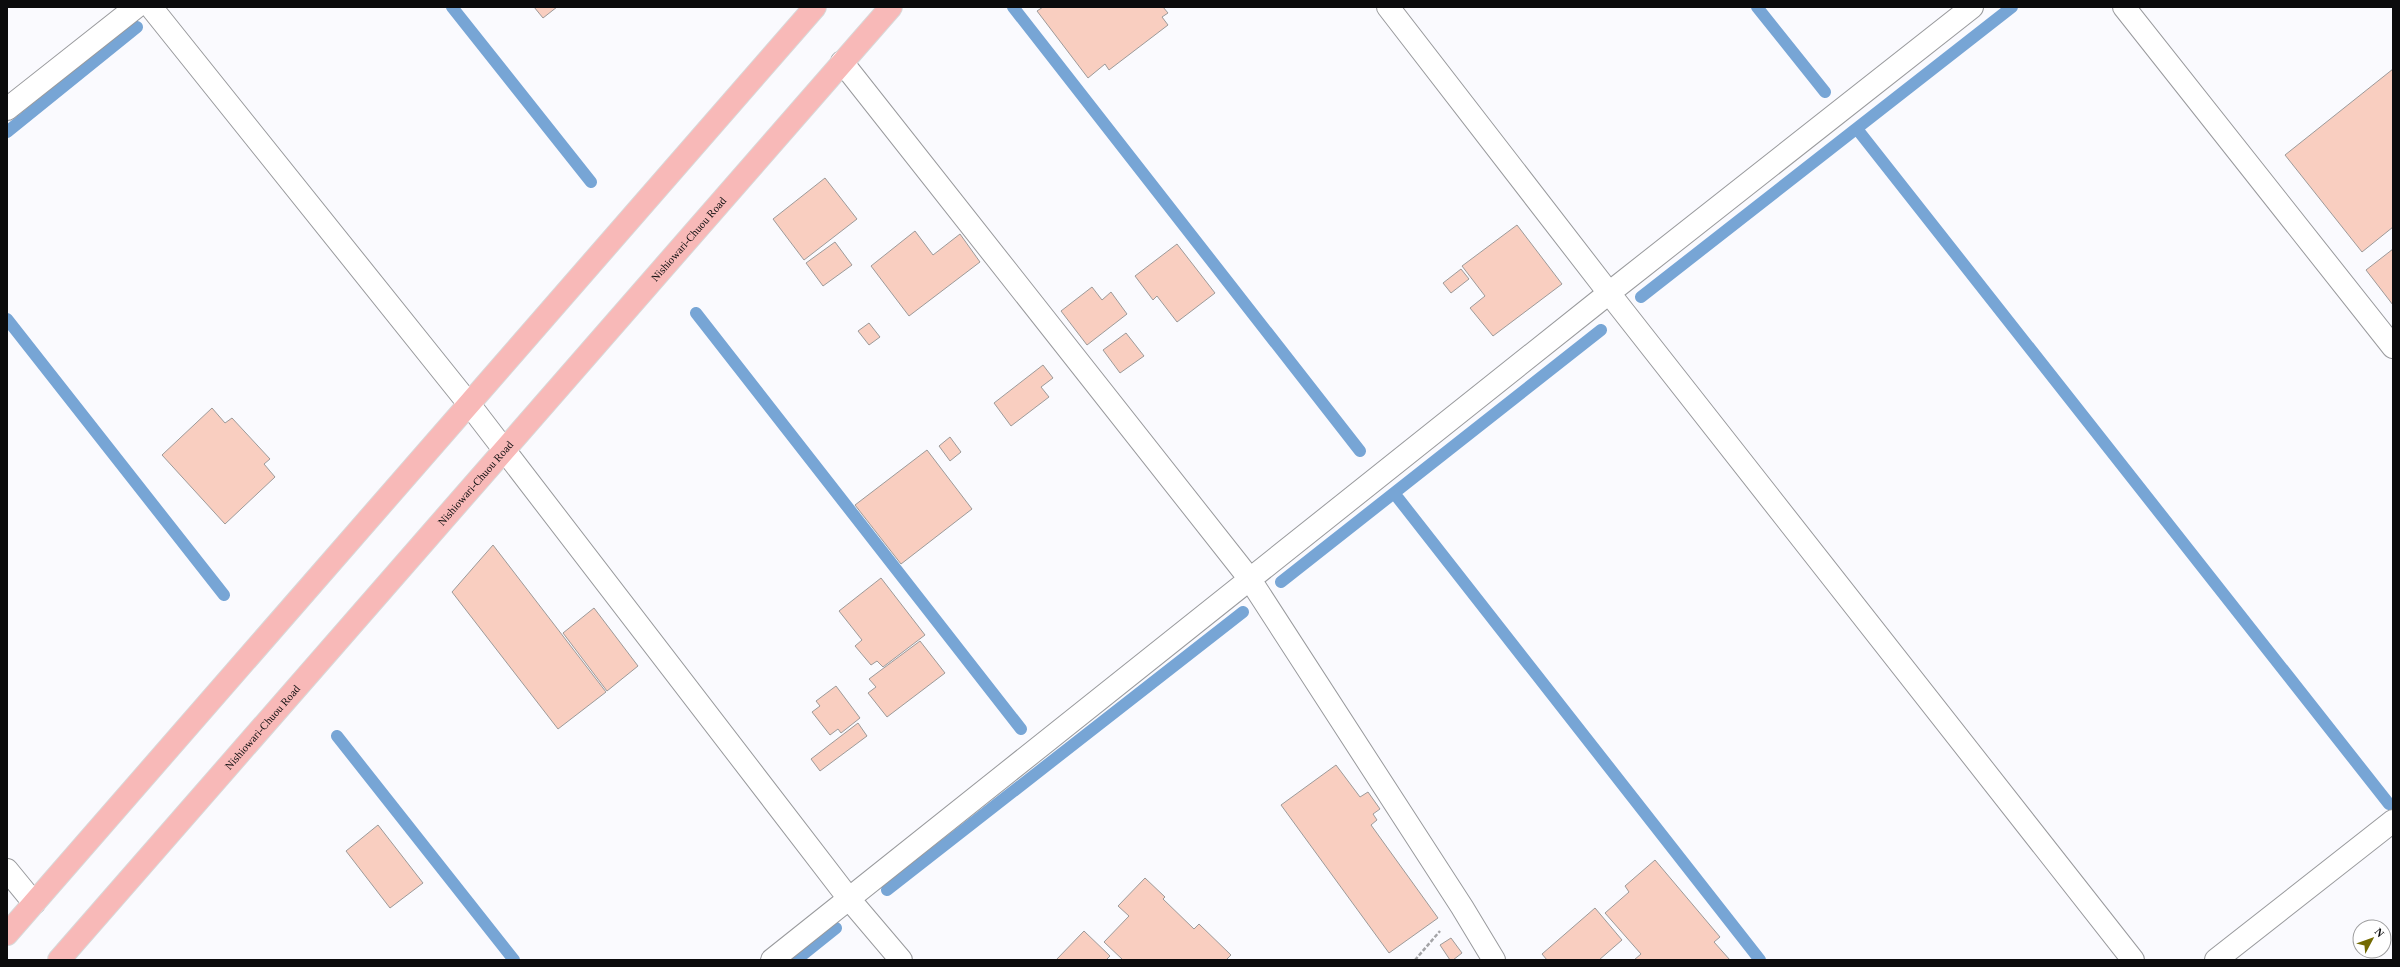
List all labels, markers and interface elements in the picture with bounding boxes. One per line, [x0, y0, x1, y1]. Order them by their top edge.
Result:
street label: Nishiowari-Chuou Road [648, 194, 729, 284]
street label: Nishiowari-Chuou Road [435, 438, 516, 528]
street label: Nishiowari-Chuou Road [222, 682, 303, 772]
north arrow [2352, 919, 2392, 959]
text: N [2372, 926, 2387, 939]

